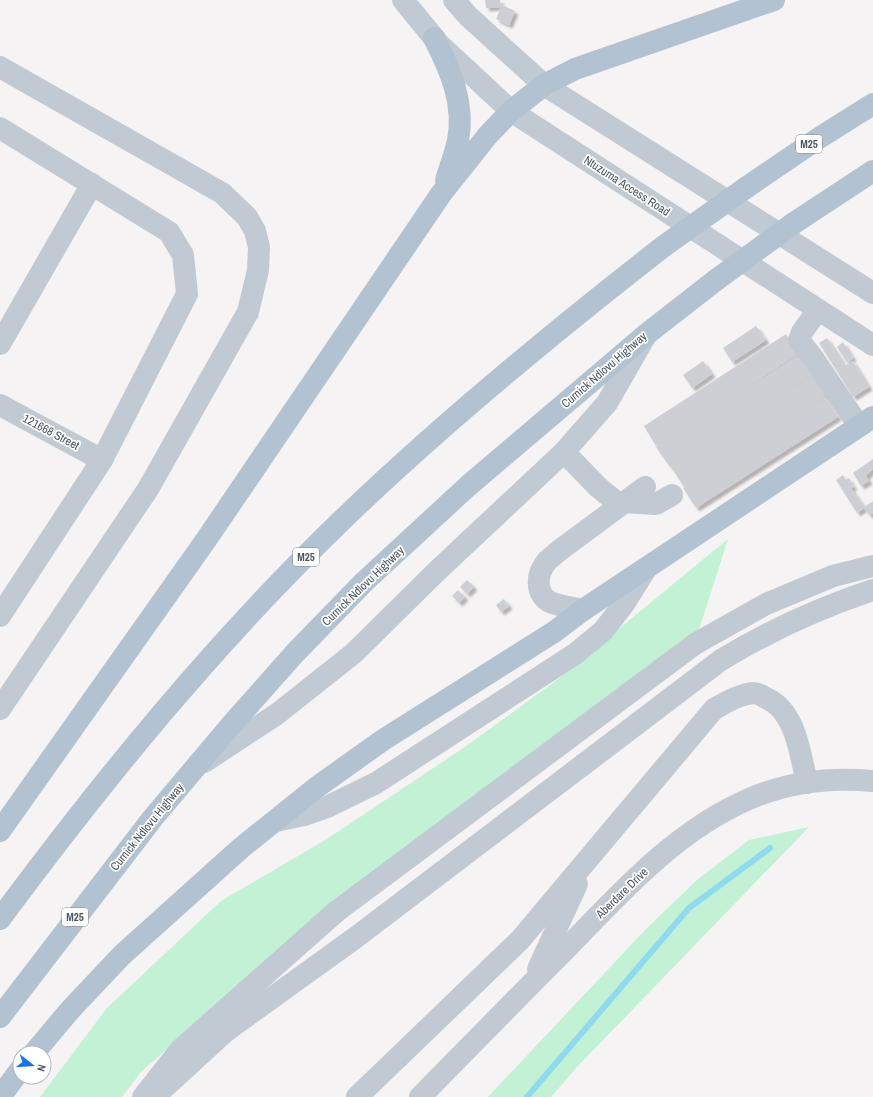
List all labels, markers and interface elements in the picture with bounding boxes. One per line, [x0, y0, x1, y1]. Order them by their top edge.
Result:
road number: M25 [796, 135, 822, 153]
street label: Ntuzuma Access Road [581, 152, 673, 220]
street label: Curnick Ndlovu Highway [558, 328, 650, 412]
street label: 121668 Street [20, 410, 82, 454]
street label: Curnick Ndlovu Highway [318, 543, 408, 629]
road number: M25 [293, 548, 319, 566]
street label: Curnick Ndlovu Highway [107, 780, 187, 874]
street label: Aberdare Drive [592, 864, 652, 923]
road number: M25 [62, 908, 88, 926]
north arrow [12, 1045, 52, 1085]
text: N [34, 1063, 49, 1073]

